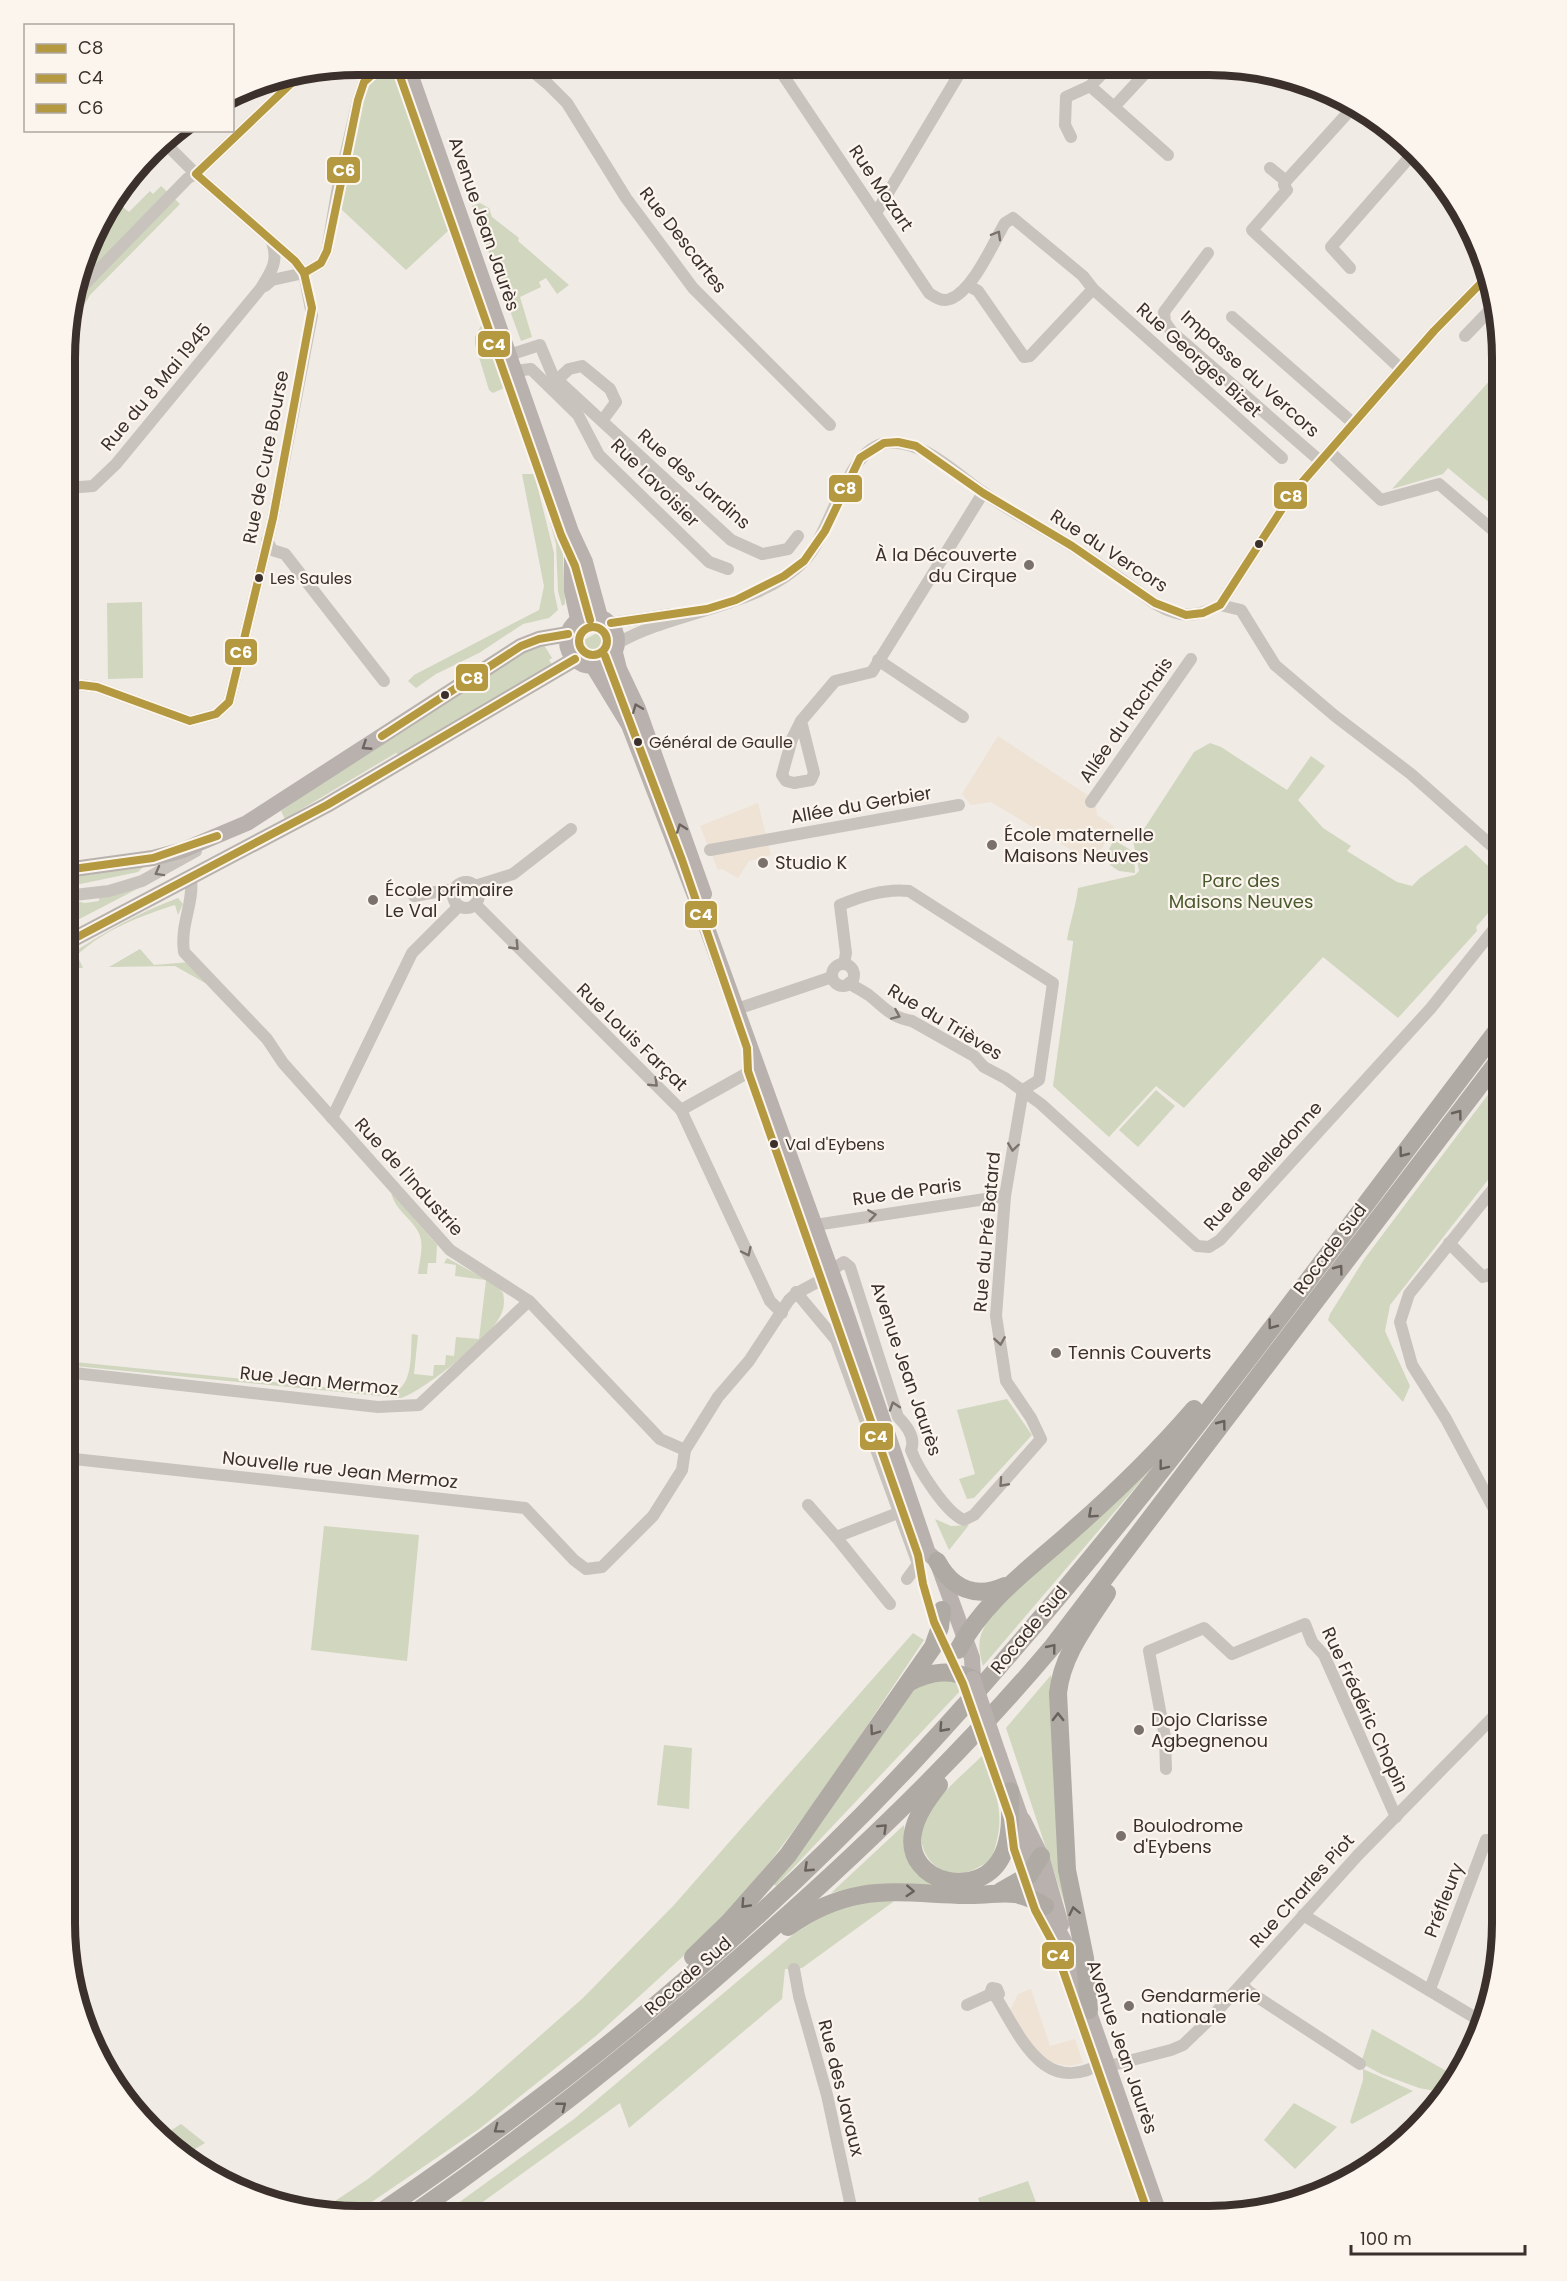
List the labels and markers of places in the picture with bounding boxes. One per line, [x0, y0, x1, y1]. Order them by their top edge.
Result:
unlabelled marker [1253, 538, 1265, 550]
place label: À la Découverte du Cirque [875, 542, 1017, 588]
marker: À la Découverte du Cirque [1022, 558, 1036, 572]
place label: Les Saules [270, 567, 352, 590]
marker: Les Saules [253, 572, 265, 584]
unlabelled marker [439, 689, 451, 701]
place label: Général de Gaulle [649, 731, 793, 754]
marker: Général de Gaulle [632, 736, 644, 748]
place label: École maternelle Maisons Neuves [1004, 822, 1154, 868]
marker: École maternelle Maisons Neuves [985, 838, 999, 852]
place label: Studio K [775, 850, 848, 875]
marker: Studio K [756, 856, 770, 870]
place label: École primaire Le Val [385, 877, 513, 923]
marker: École primaire Le Val [366, 893, 380, 907]
place label: Val d'Eybens [785, 1133, 885, 1156]
marker: Val d'Eybens [768, 1138, 780, 1150]
place label: Tennis Couverts [1068, 1340, 1211, 1365]
marker: Tennis Couverts [1049, 1346, 1063, 1360]
place label: Dojo Clarisse Agbegnenou [1151, 1707, 1268, 1753]
marker: Dojo Clarisse Agbegnenou [1132, 1723, 1146, 1737]
place label: Boulodrome d'Eybens [1133, 1813, 1243, 1859]
marker: Boulodrome d'Eybens [1114, 1829, 1128, 1843]
place label: Gendarmerie nationale [1141, 1983, 1261, 2029]
marker: Gendarmerie nationale [1122, 1999, 1136, 2013]

